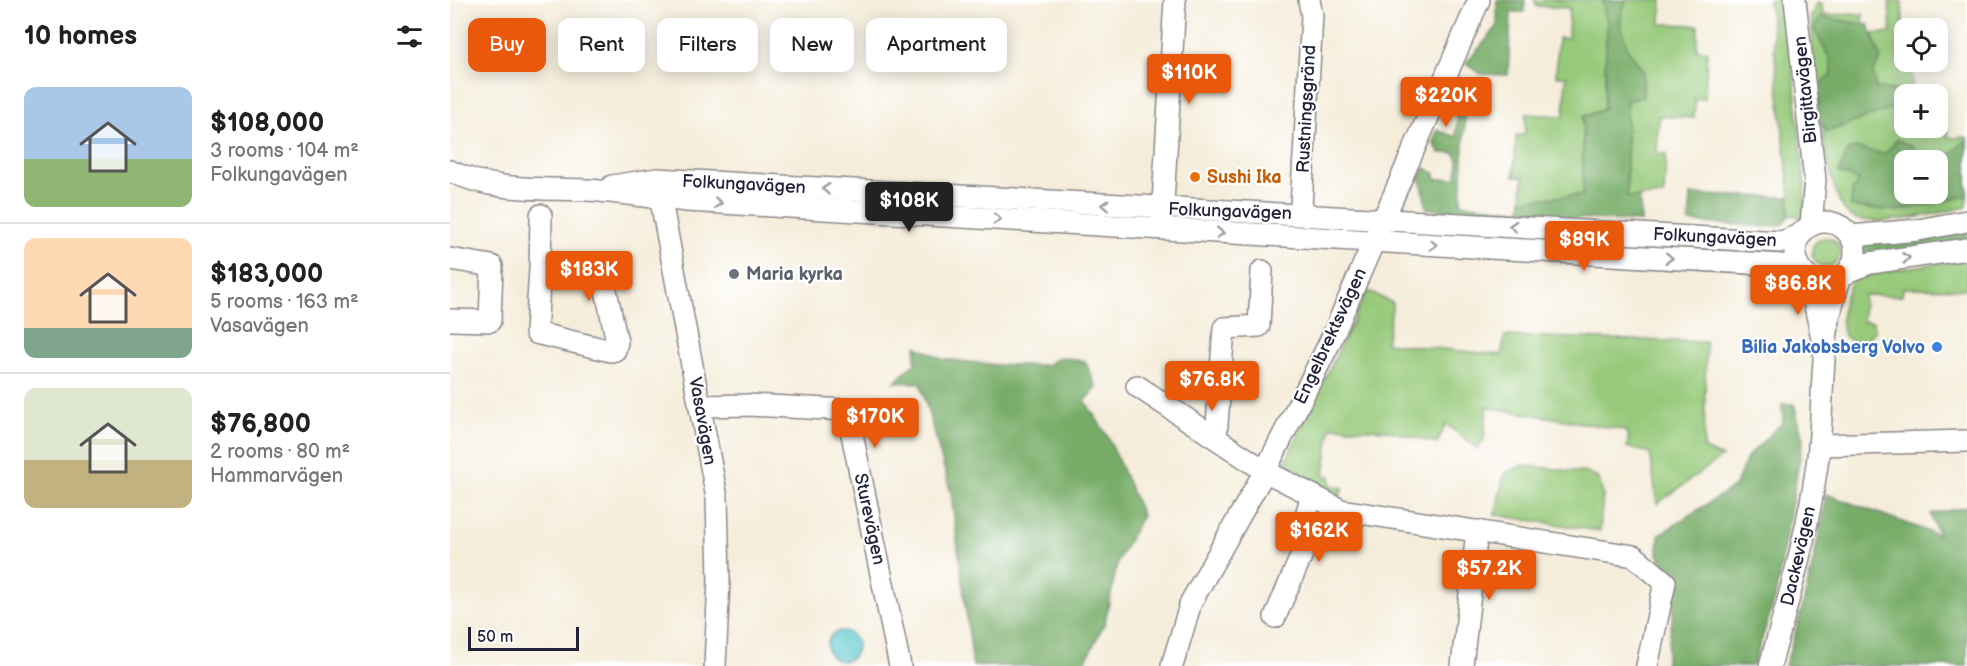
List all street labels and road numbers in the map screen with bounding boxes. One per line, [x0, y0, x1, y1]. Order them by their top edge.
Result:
street label: Birgittavägen [1789, 35, 1822, 145]
street label: Rustningsgränd [1293, 44, 1320, 174]
street label: Folkungavägen [682, 171, 806, 198]
street label: Folkungavägen [1168, 199, 1292, 224]
street label: Folkungavägen [1653, 224, 1777, 251]
street label: Engelbrektsvägen [1290, 265, 1371, 408]
street label: Vasavägen [684, 375, 721, 467]
street label: Sturevägen [850, 471, 889, 567]
street label: Dackevägen [1777, 504, 1820, 608]

